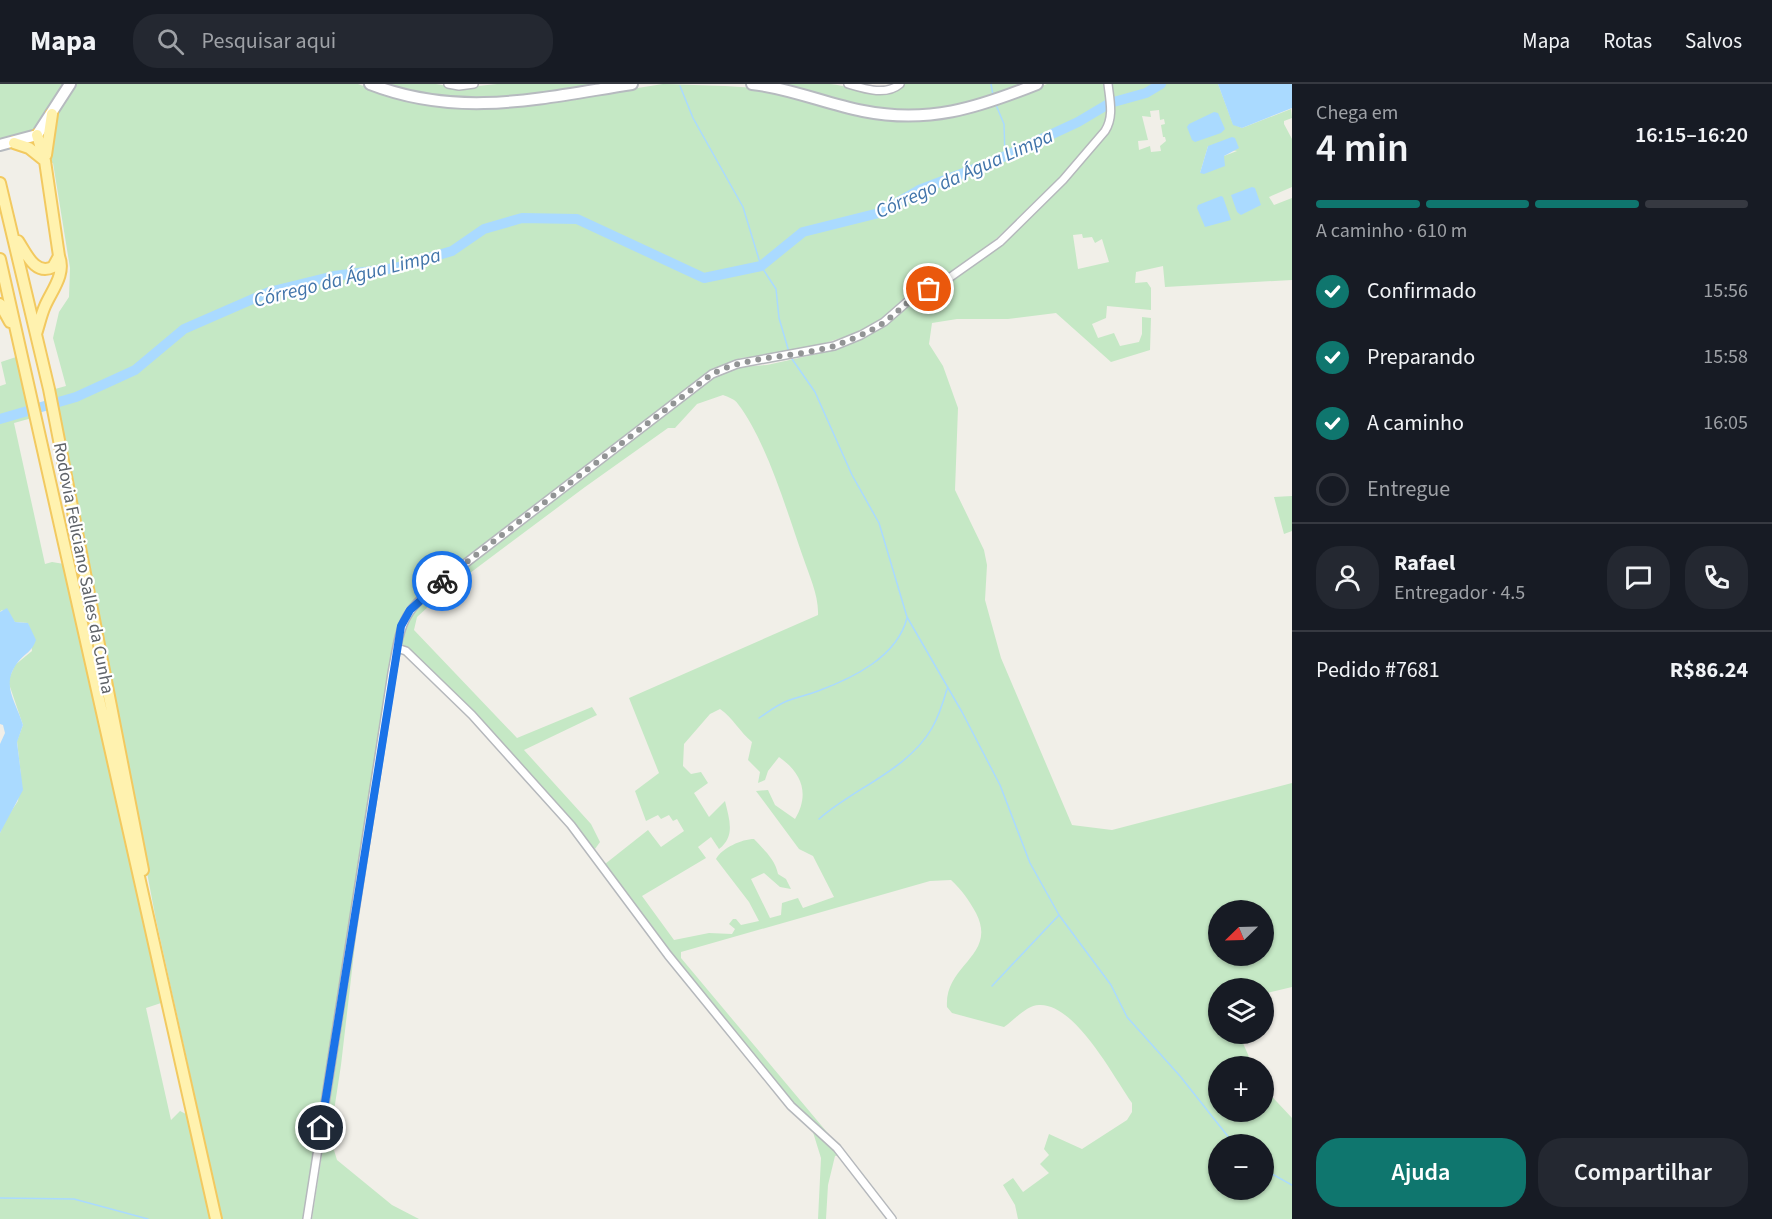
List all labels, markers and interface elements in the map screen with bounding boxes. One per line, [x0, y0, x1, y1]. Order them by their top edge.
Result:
search box [133, 14, 553, 68]
text: Mapa [30, 21, 97, 61]
icon: search [154, 25, 187, 58]
text: Pesquisar aqui [202, 25, 336, 57]
text: Mapa [1522, 26, 1570, 56]
text: Rotas [1603, 26, 1652, 56]
text: Salvos [1685, 26, 1742, 56]
text: Chega em [1316, 99, 1398, 127]
text: 16:15–16:20 [1635, 119, 1748, 151]
text: 4 min [1316, 121, 1409, 177]
water label: Córrego da Água Limpa [871, 122, 1058, 226]
text: A caminho · 610 m [1316, 217, 1467, 245]
water label: Córrego da Água Limpa [251, 241, 444, 315]
pin [903, 263, 954, 314]
icon: bag [912, 272, 945, 305]
icon: check [1316, 275, 1349, 308]
text: Confirmado [1367, 275, 1476, 307]
text: 15:56 [1703, 277, 1748, 305]
icon: check [1316, 341, 1349, 374]
text: Preparando [1367, 341, 1475, 373]
text: 15:58 [1703, 343, 1748, 371]
icon: check [1316, 407, 1349, 440]
text: A caminho [1367, 407, 1464, 439]
text: 16:05 [1703, 409, 1748, 437]
street label: Rodovia Feliciano Salles da Cunha [47, 440, 120, 696]
text: Entregue [1367, 473, 1450, 505]
button: person [1316, 546, 1379, 609]
button: chat [1607, 546, 1670, 609]
button: phone [1685, 546, 1748, 609]
text: Rafael [1394, 547, 1455, 579]
courier [412, 551, 472, 611]
icon: bike [426, 565, 459, 598]
text: Entregador · 4.5 [1394, 579, 1525, 607]
text: Pedido #7681 [1316, 654, 1440, 686]
text: R$86.24 [1670, 654, 1748, 686]
north arrow [1208, 900, 1274, 966]
map controls [1208, 900, 1274, 1200]
button: layers [1208, 978, 1274, 1044]
button: + [1208, 1056, 1274, 1122]
pin [295, 1102, 346, 1153]
icon: home [304, 1111, 337, 1144]
button: − [1208, 1134, 1274, 1200]
button: Ajuda [1316, 1138, 1526, 1207]
button: Compartilhar [1538, 1138, 1748, 1207]

